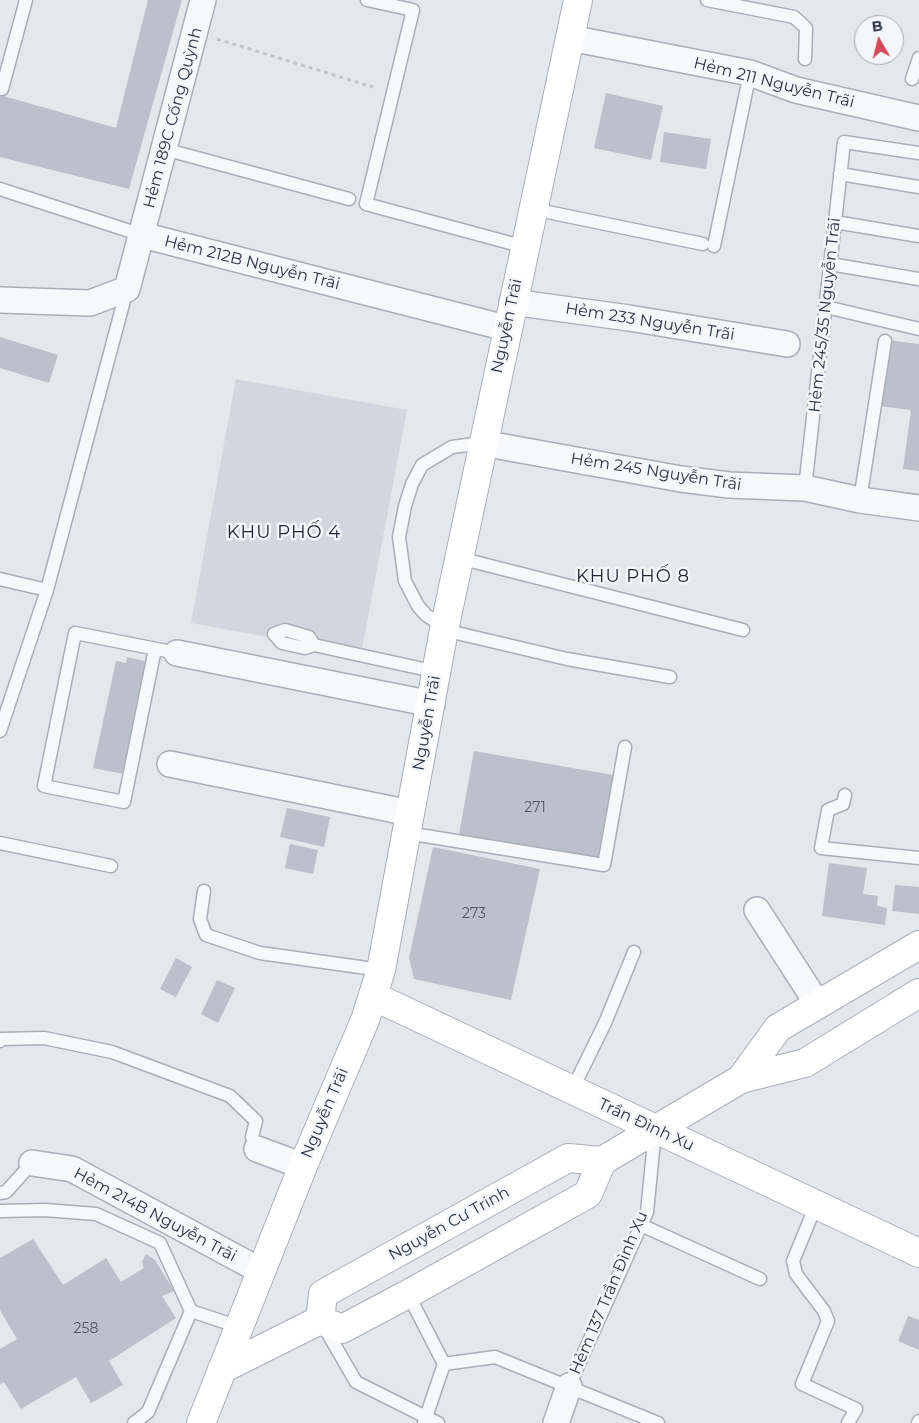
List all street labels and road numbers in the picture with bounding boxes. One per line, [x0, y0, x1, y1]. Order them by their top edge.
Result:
street label: Hẻm 189C Cống Quỳnh [140, 25, 206, 211]
street label: Hẻm 211 Nguyễn Trãi [692, 54, 856, 112]
street label: Hẻm 245/35 Nguyễn Trãi [805, 217, 845, 413]
street label: Hẻm 212B Nguyễn Trãi [162, 232, 342, 294]
street label: Nguyễn Trãi [488, 277, 526, 375]
street label: Hẻm 233 Nguyễn Trãi [564, 299, 736, 345]
street label: Hẻm 245 Nguyễn Trãi [569, 449, 743, 495]
street label: Nguyễn Trãi [409, 674, 445, 772]
street label: Nguyễn Trãi [297, 1065, 353, 1161]
street label: Trần Ðình Xu [595, 1094, 697, 1156]
street label: Hẻm 214B Nguyễn Trãi [70, 1164, 240, 1266]
street label: Nguyễn Cư Trinh [385, 1183, 513, 1265]
street label: Hẻm 137 Trần Ðình Xu [566, 1208, 652, 1378]

